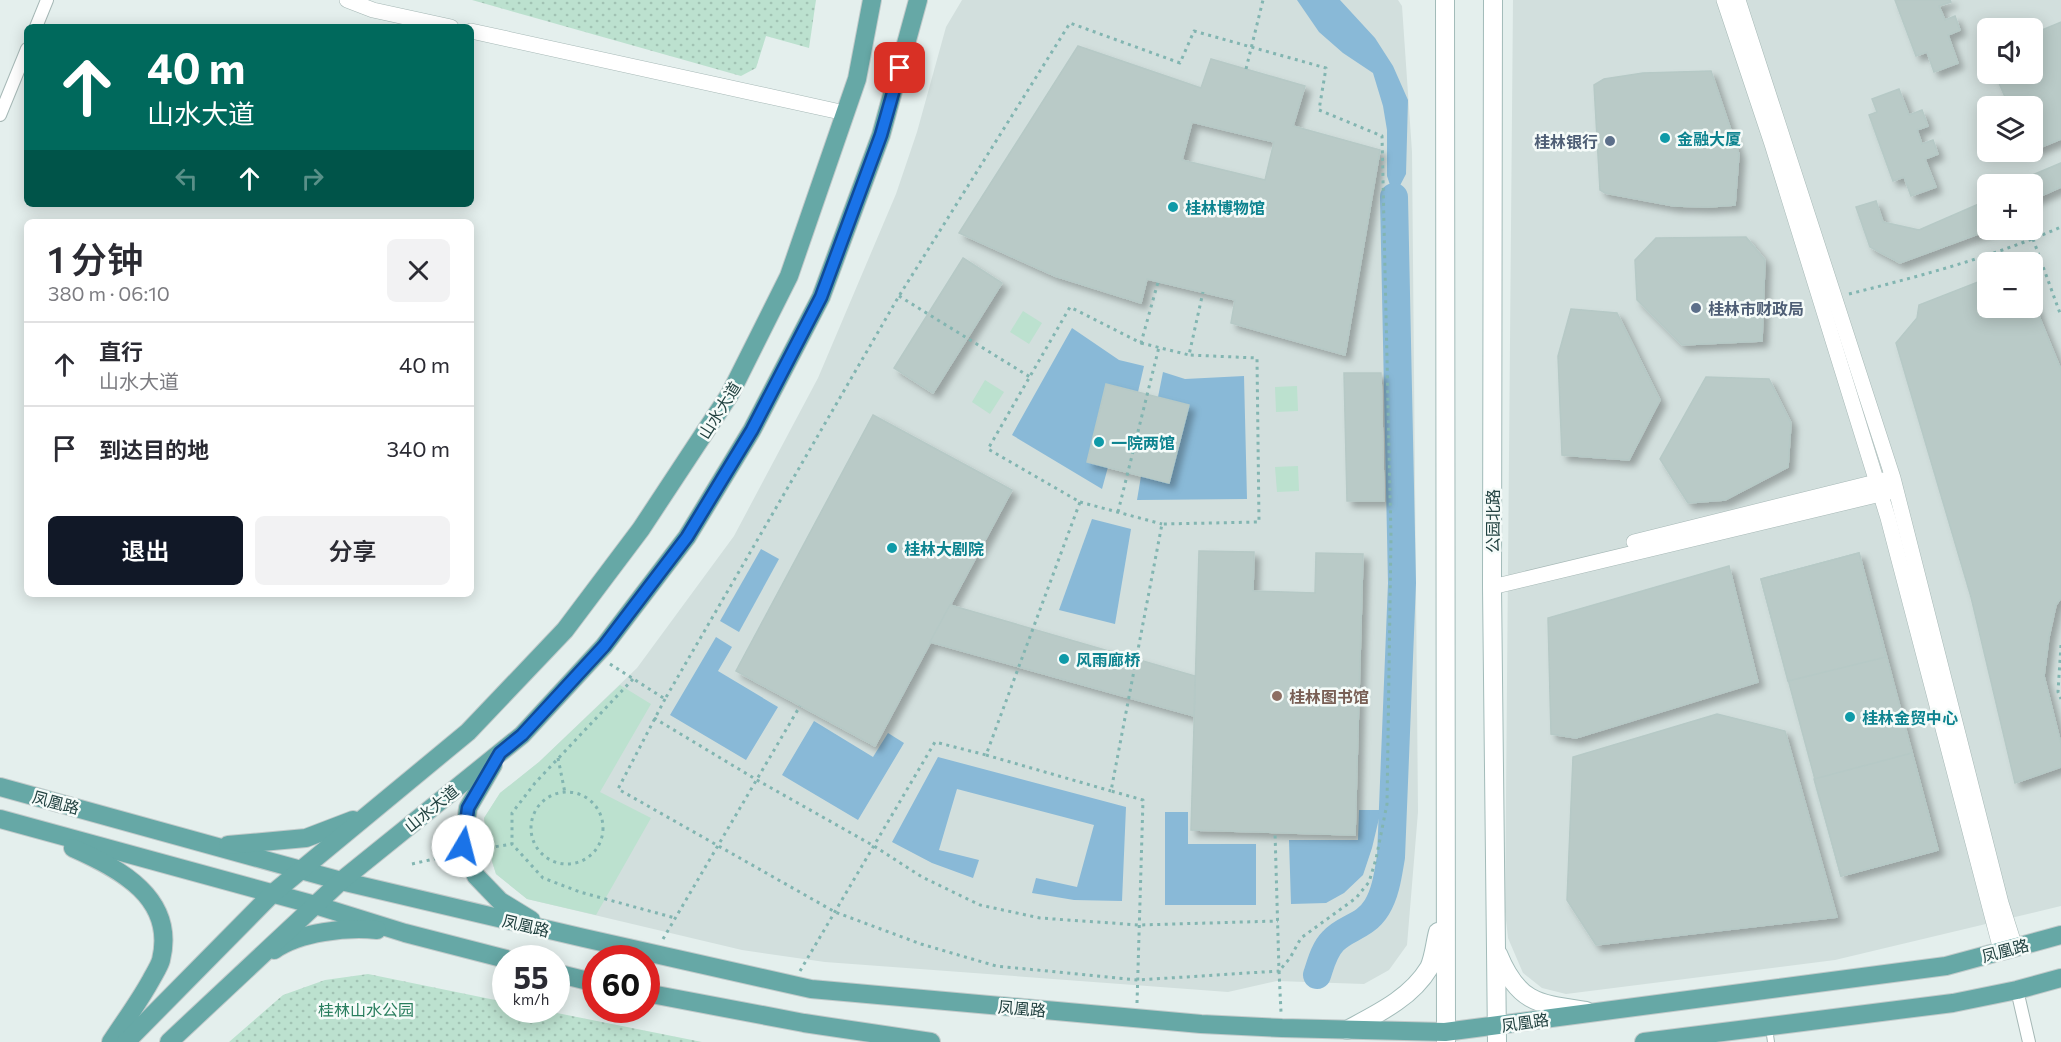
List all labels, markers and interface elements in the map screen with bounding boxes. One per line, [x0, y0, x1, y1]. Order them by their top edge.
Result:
map controls [1977, 18, 2043, 318]
button: sound [1977, 18, 2043, 84]
text: 40 m [147, 41, 245, 93]
pin [874, 42, 925, 93]
icon: ahead [48, 48, 126, 126]
icon: arrive [883, 51, 916, 84]
button: layers [1977, 96, 2043, 162]
text: 山水大道 [147, 97, 255, 130]
place label: 金融大厦 [1677, 129, 1741, 148]
marker: 金融大厦 [1658, 131, 1672, 145]
place label: 桂林银行 [1534, 132, 1598, 151]
marker: 桂林银行 [1603, 134, 1617, 148]
icon: left [170, 162, 203, 195]
icon: ahead [233, 162, 266, 195]
icon: right [296, 162, 329, 195]
button: + [1977, 174, 2043, 240]
place label: 桂林博物馆 [1185, 198, 1265, 217]
marker: 桂林博物馆 [1166, 200, 1180, 214]
text: 1 分钟 [48, 236, 143, 280]
button: close [387, 239, 450, 302]
button: − [1977, 252, 2043, 318]
text: 380 m · 06:10 [48, 281, 170, 305]
place label: 桂林市财政局 [1708, 299, 1804, 318]
marker: 桂林市财政局 [1689, 301, 1703, 315]
text: 直行 [99, 338, 143, 365]
icon: ahead [48, 348, 81, 381]
text: 40 m [399, 351, 450, 378]
text: 山水大道 [99, 369, 179, 393]
street label: 山水大道 [694, 378, 744, 442]
icon: arrive [48, 432, 81, 465]
place label: 一院两馆 [1111, 433, 1175, 452]
text: 340 m [386, 435, 450, 462]
marker: 一院两馆 [1092, 435, 1106, 449]
text: 到达目的地 [99, 436, 209, 463]
street label: 公园北路 [1483, 489, 1502, 553]
button: 退出 [48, 516, 243, 585]
button: 分享 [255, 516, 450, 585]
place label: 桂林大剧院 [904, 539, 984, 558]
marker: 桂林大剧院 [885, 541, 899, 555]
place label: 风雨廊桥 [1076, 650, 1141, 669]
marker: 风雨廊桥 [1057, 652, 1071, 666]
place label: 桂林图书馆 [1289, 687, 1369, 706]
marker: 桂林图书馆 [1270, 689, 1284, 703]
place label: 桂林金贸中心 [1862, 708, 1958, 727]
marker: 桂林金贸中心 [1843, 710, 1857, 724]
street label: 山水大道 [400, 780, 462, 836]
street label: 凤凰路 [30, 787, 82, 817]
position arrow [431, 814, 495, 878]
street label: 凤凰路 [500, 910, 552, 940]
street label: 凤凰路 [1979, 935, 2031, 965]
speed limit sign: 60 [582, 945, 660, 1023]
text: 55 [514, 958, 548, 995]
text: km/h [513, 990, 549, 1008]
street label: 凤凰路 [997, 996, 1047, 1020]
park label: 桂林山水公园 [318, 1000, 414, 1019]
street label: 凤凰路 [1500, 1009, 1550, 1035]

